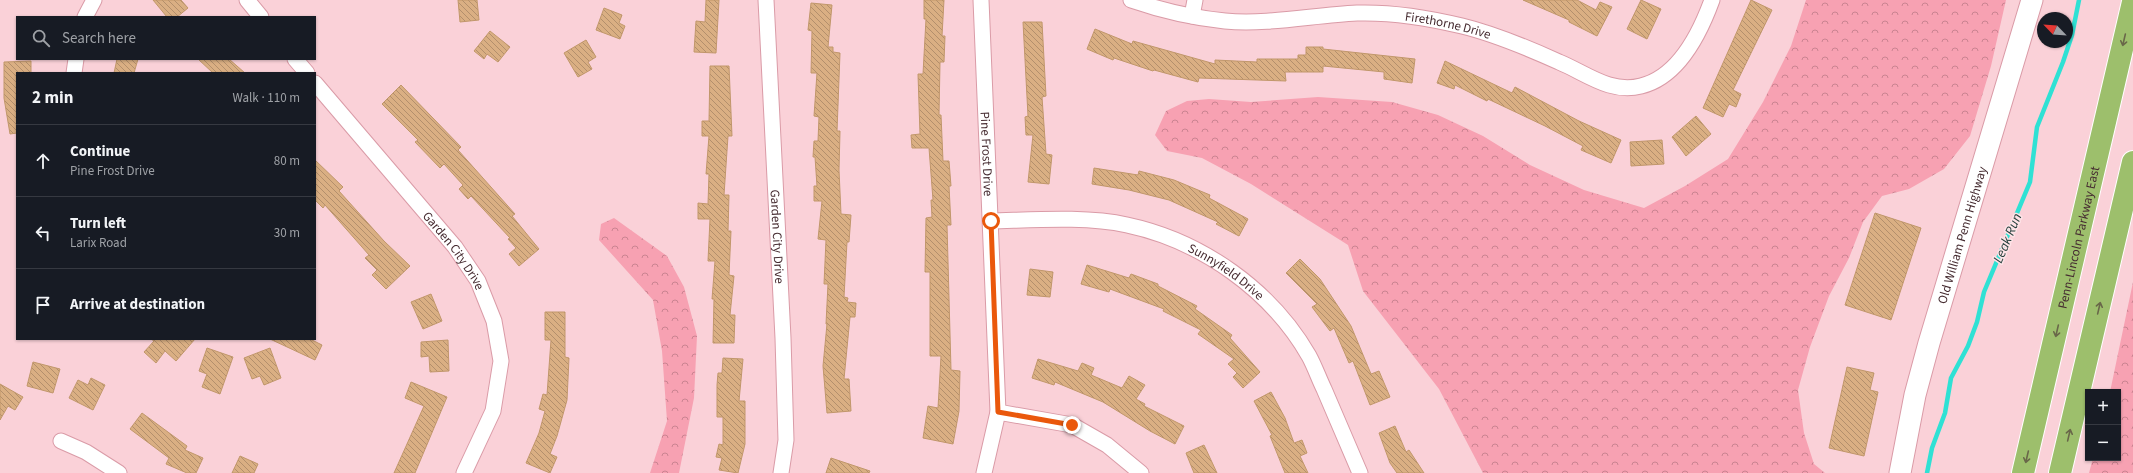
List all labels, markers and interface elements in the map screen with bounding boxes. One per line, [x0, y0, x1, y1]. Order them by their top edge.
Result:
street label: Firethorne Drive [1404, 8, 1493, 44]
north arrow [2037, 12, 2073, 48]
search box [16, 16, 316, 60]
icon: search [30, 27, 52, 49]
text: Search here [62, 28, 136, 49]
one-way arrow [2120, 33, 2128, 46]
text: 2 min [32, 86, 73, 110]
text: Walk · 110 m [232, 89, 300, 107]
street label: Pine Frost Drive [976, 111, 997, 197]
text: Continue [70, 141, 130, 162]
icon: ahead [32, 150, 54, 172]
text: 80 m [274, 152, 300, 170]
text: Pine Frost Drive [70, 162, 155, 180]
street label: Old William Penn Highway [1933, 164, 1992, 306]
street label: Penn-Lincoln Parkway East [2054, 164, 2105, 311]
street label: Garden City Drive [766, 189, 788, 284]
street label: Garden City Drive [418, 208, 489, 293]
water label: Leak Run [1988, 210, 2027, 266]
route start [982, 212, 1000, 230]
text: Turn left [70, 213, 126, 234]
icon: left [32, 222, 54, 244]
text: 30 m [274, 224, 300, 242]
text: Larix Road [70, 234, 127, 252]
street label: Sunnyfield Drive [1185, 239, 1268, 304]
icon: arrive [32, 294, 54, 316]
text: Arrive at destination [70, 294, 205, 315]
one-way arrow [2096, 302, 2103, 315]
one-way arrow [2052, 324, 2060, 337]
map controls [2085, 389, 2121, 461]
button: + [2085, 389, 2121, 425]
route end [1063, 416, 1081, 434]
button: − [2085, 425, 2121, 461]
one-way arrow [2066, 429, 2074, 442]
one-way arrow [2023, 450, 2030, 463]

